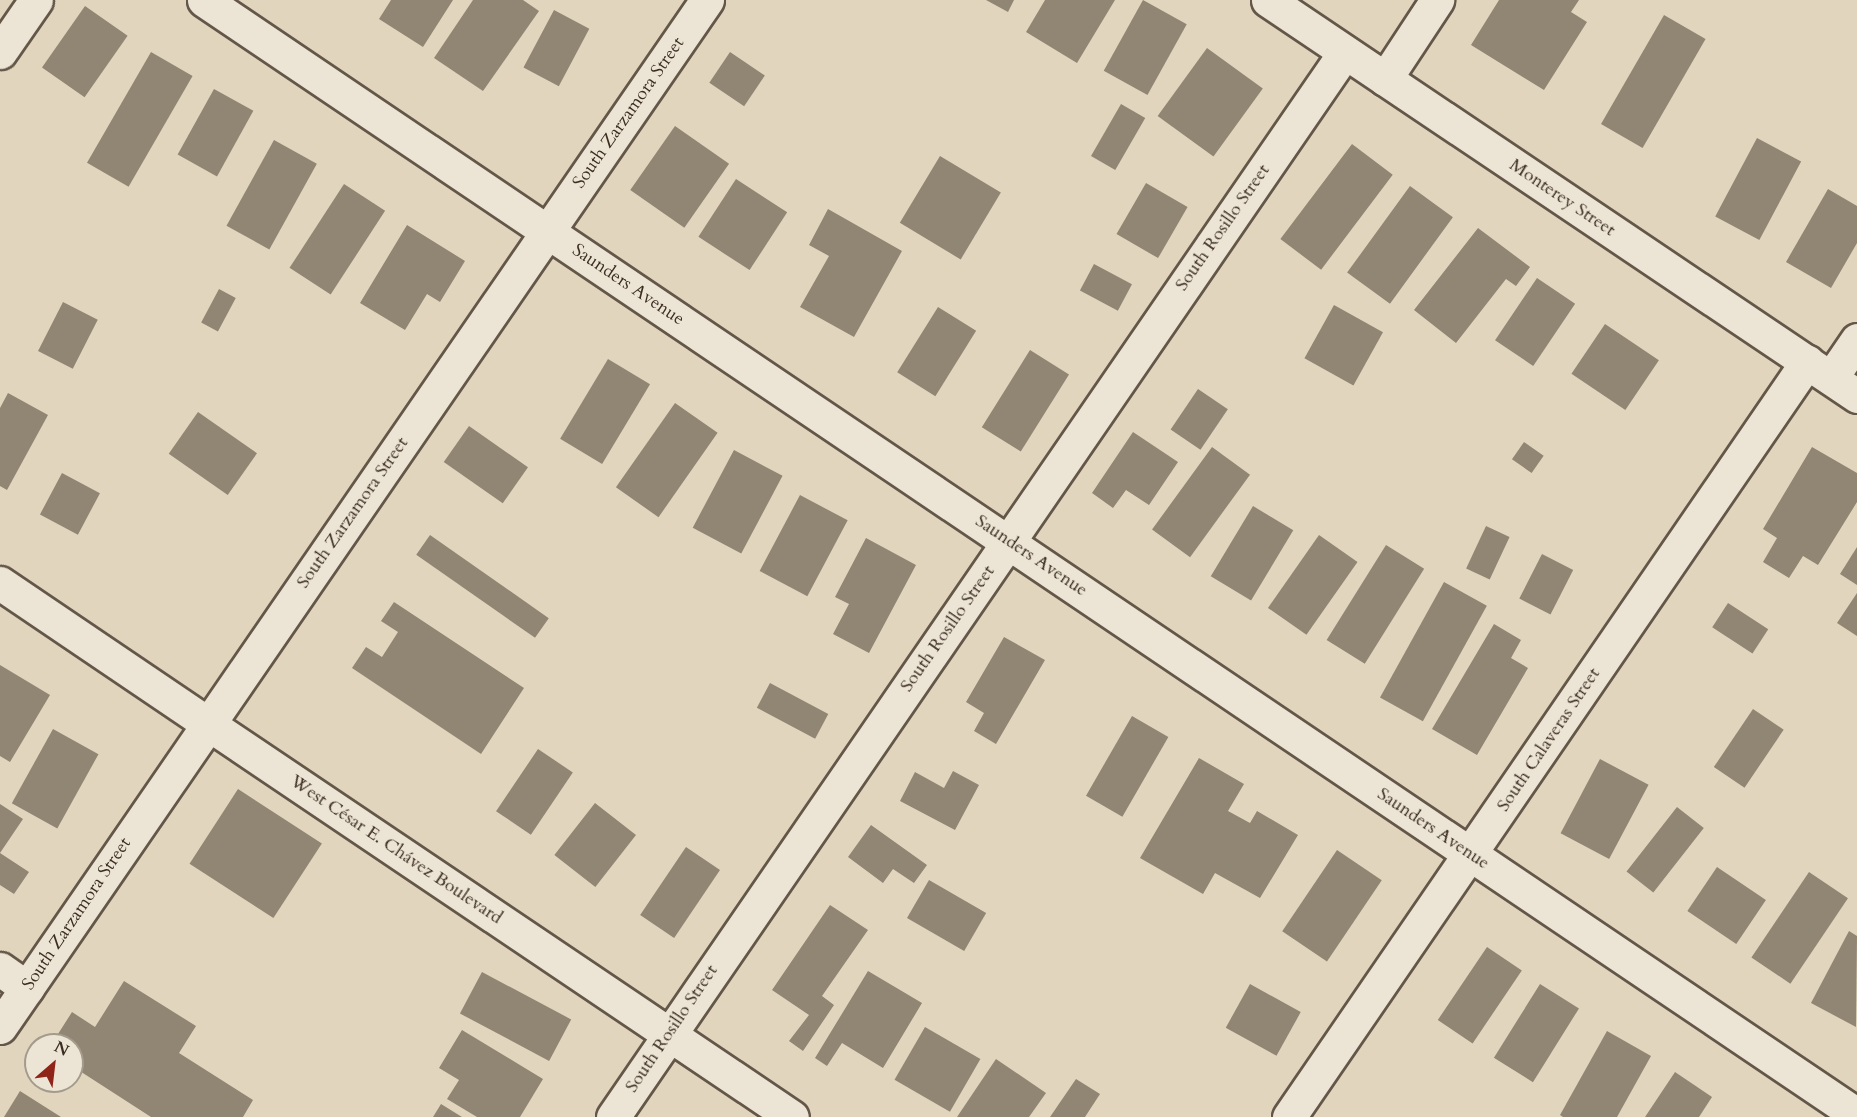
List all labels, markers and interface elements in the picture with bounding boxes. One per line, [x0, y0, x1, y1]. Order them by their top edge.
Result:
street label: South Zarzamora Street [569, 33, 689, 193]
street label: Monterey Street [1505, 155, 1619, 241]
street label: South Rosillo Street [1171, 161, 1275, 295]
street label: Saunders Avenue [568, 240, 688, 330]
street label: South Zarzamora Street [293, 433, 413, 593]
street label: Saunders Avenue [971, 511, 1091, 601]
street label: South Rosillo Street [896, 562, 1000, 696]
street label: South Calaveras Street [1493, 664, 1605, 816]
street label: West César E. Chávez Boulevard [286, 771, 506, 929]
street label: Saunders Avenue [1373, 784, 1493, 874]
street label: South Zarzamora Street [18, 834, 136, 994]
street label: South Rosillo Street [621, 961, 723, 1097]
north arrow [24, 1033, 84, 1093]
text: N [50, 1036, 73, 1062]

